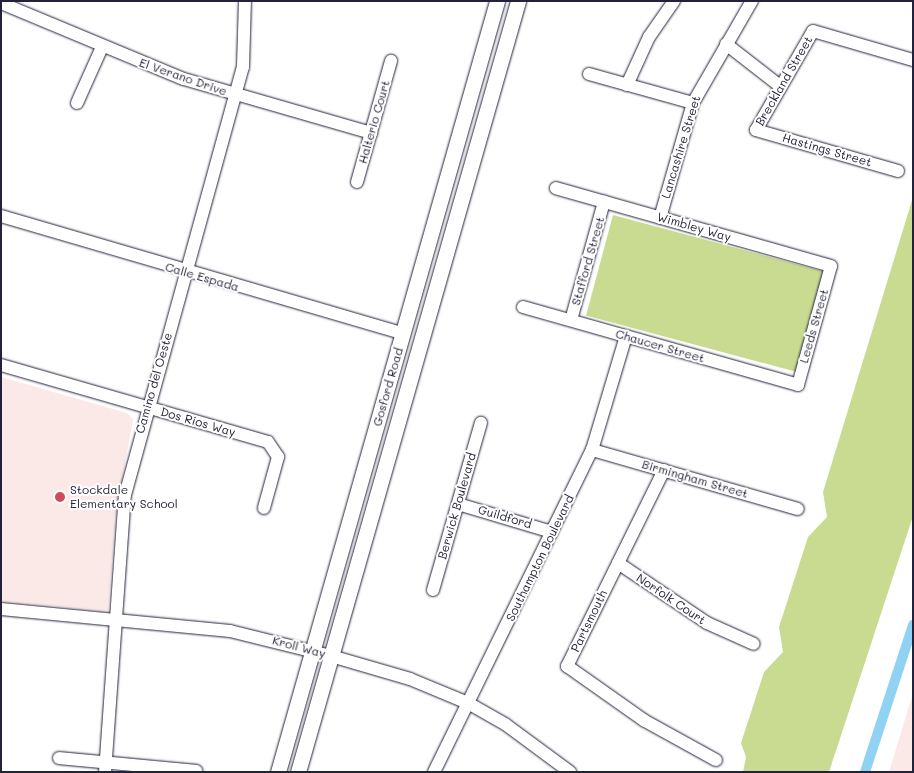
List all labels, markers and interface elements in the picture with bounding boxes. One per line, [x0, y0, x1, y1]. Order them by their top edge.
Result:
street label: Breckland Street [752, 34, 816, 128]
street label: El Verano Drive [137, 55, 229, 99]
street label: Halterio Court [355, 79, 393, 165]
street label: Lancashire Street [659, 94, 703, 200]
street label: Hastings Street [781, 130, 873, 170]
street label: Wimbley Way [655, 210, 733, 244]
street label: Stafford Street [568, 215, 608, 307]
street label: Calle Espada [163, 260, 241, 294]
street label: Leeds Street [797, 287, 831, 365]
street label: Chaucer Street [614, 326, 706, 366]
street label: Camino del Oeste [133, 331, 175, 435]
street label: Gosford Road [370, 346, 406, 428]
street label: Dos Rios Way [159, 404, 237, 440]
street label: Berwick Boulevard [435, 451, 479, 561]
street label: Birmingham Street [640, 457, 750, 501]
place label: Stockdale Elementary School [70, 483, 178, 511]
marker: Stockdale Elementary School [54, 491, 66, 503]
street label: Southampton Boulevard [503, 492, 577, 624]
street label: Guildford [477, 502, 533, 532]
street label: Norfolk Court [634, 571, 708, 627]
street label: Partsmouth [568, 588, 610, 654]
street label: Kroll Way [271, 633, 327, 661]

